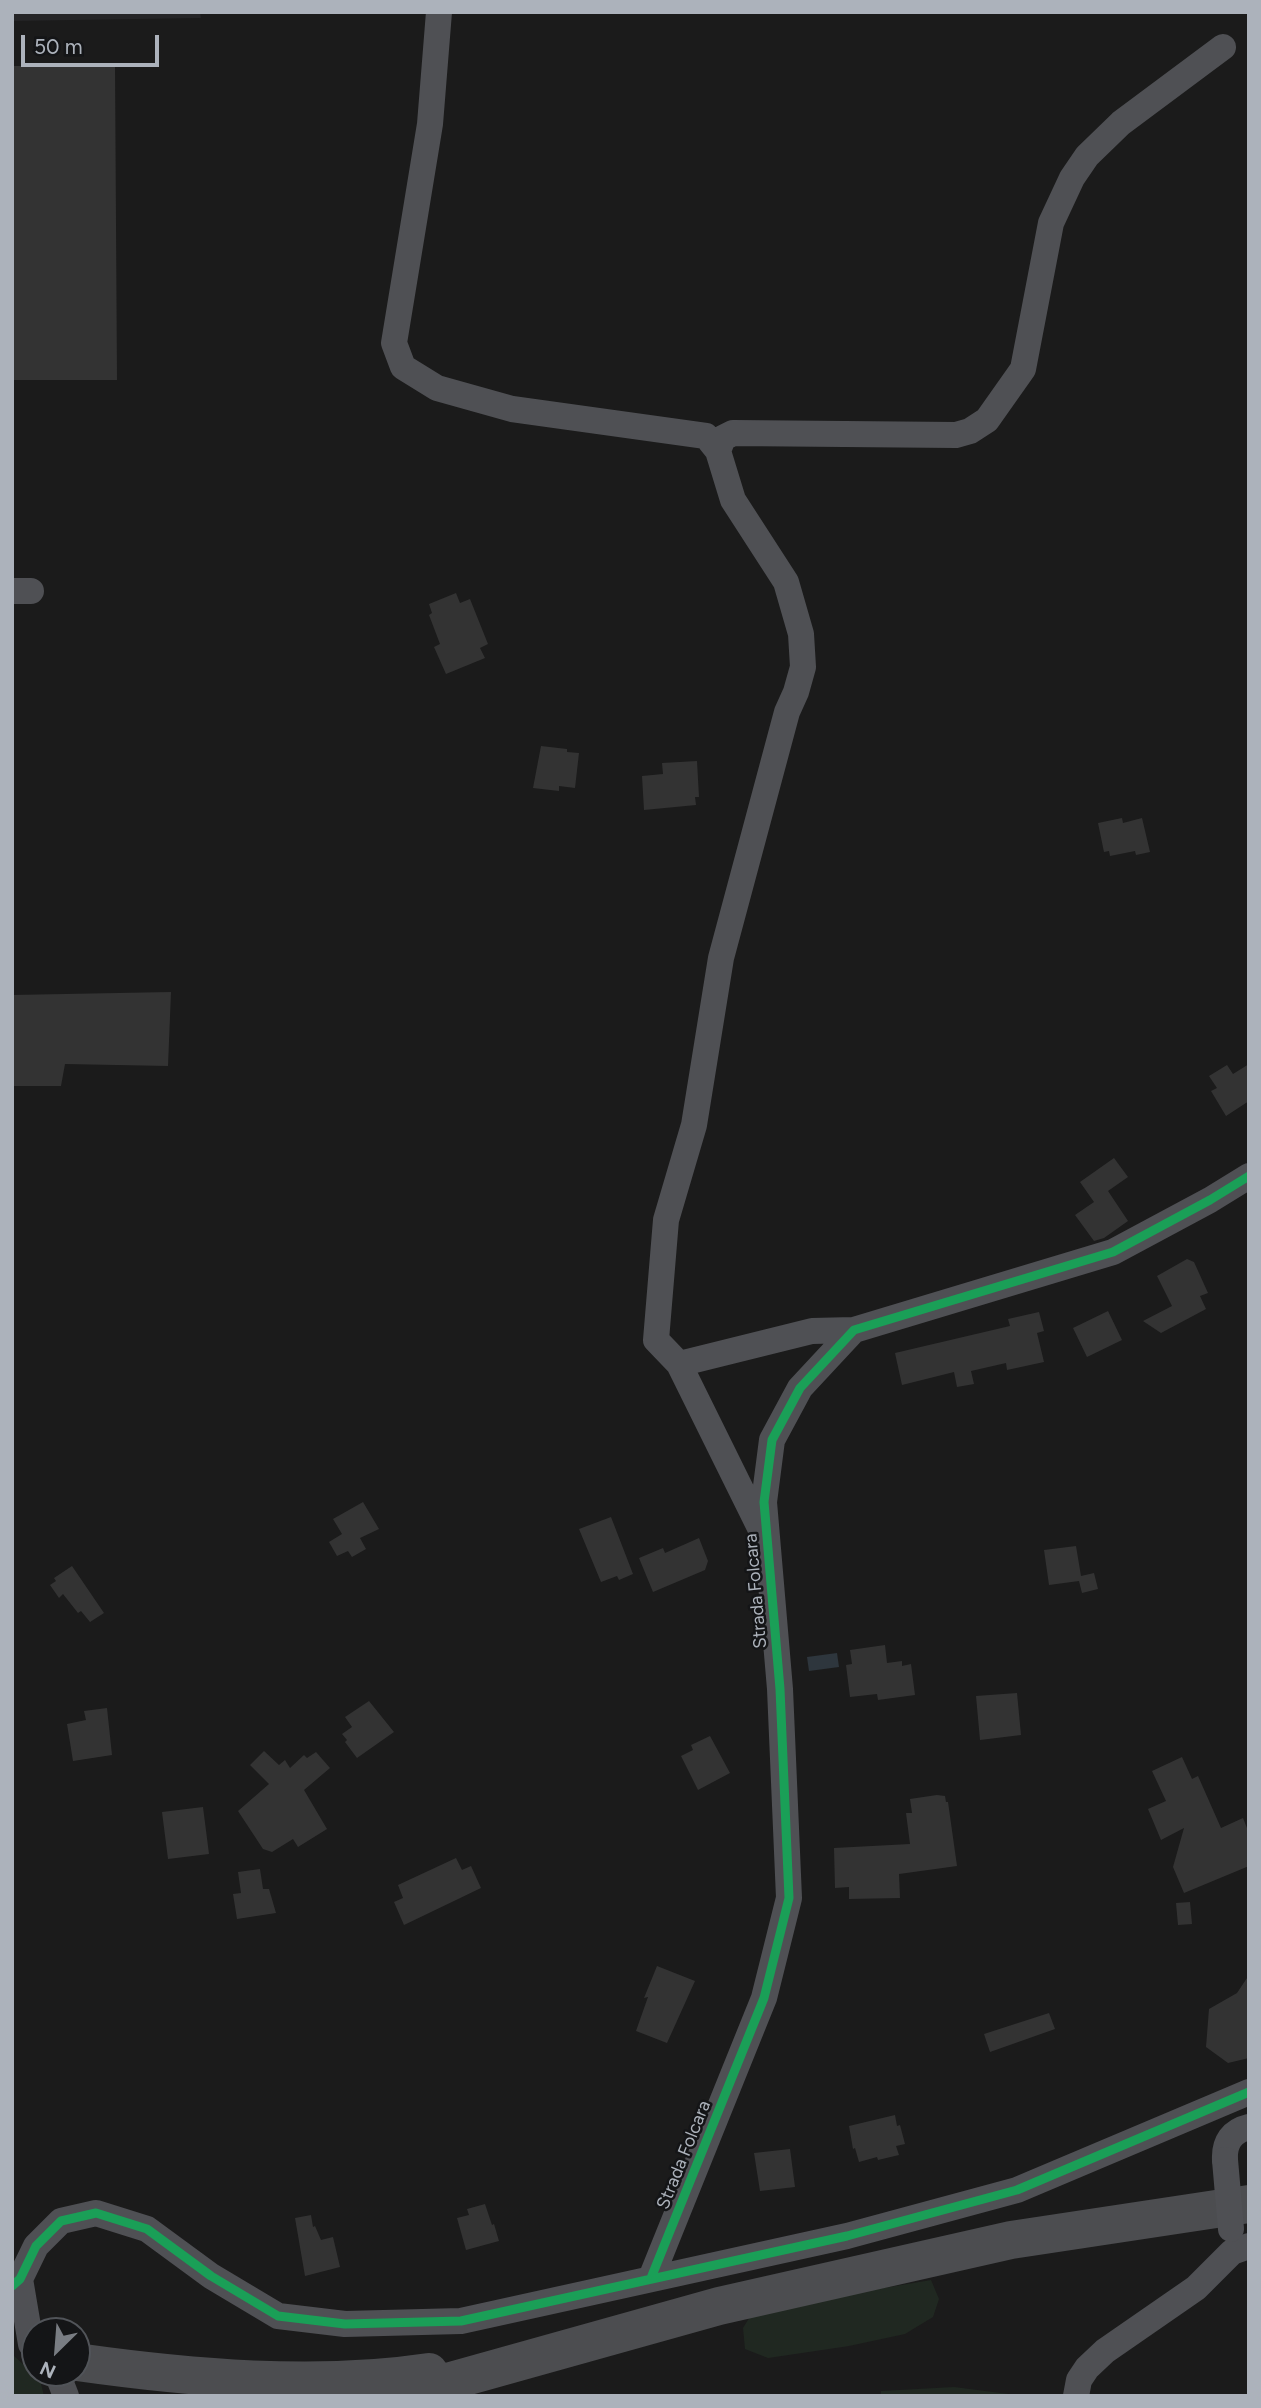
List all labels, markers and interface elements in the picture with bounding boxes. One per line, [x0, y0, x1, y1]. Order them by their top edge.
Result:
scale bar [24, 21, 163, 65]
text: 50 m [34, 34, 83, 59]
street label: Strada Folcara [740, 1533, 772, 1649]
street label: Strada Folcara [652, 2097, 716, 2213]
north arrow [21, 2317, 91, 2387]
text: N [36, 2356, 59, 2383]

